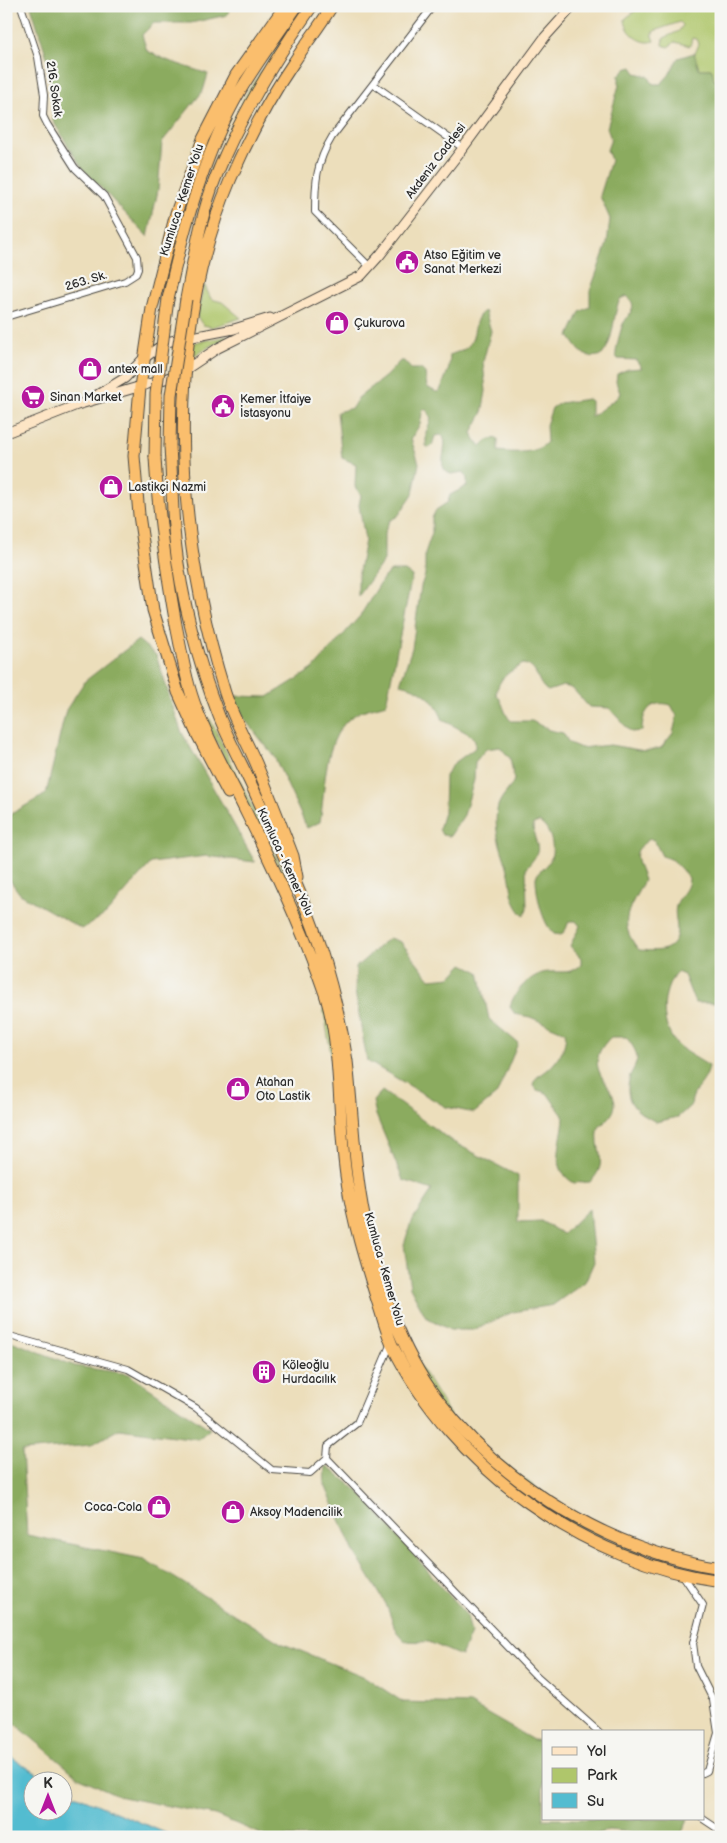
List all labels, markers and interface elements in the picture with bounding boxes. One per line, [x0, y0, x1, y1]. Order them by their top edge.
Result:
street label: 216. Sokak [43, 60, 65, 118]
street label: Akdeniz Caddesi [403, 120, 469, 202]
street label: Kumluca - Kemer Yolu [157, 142, 207, 258]
place label: Atso Eğitim ve Sanat Merkezi [424, 248, 502, 277]
public building icon: Atso Eğitim ve Sanat Merkezi [394, 249, 420, 275]
street label: 263. Sk. [63, 268, 109, 294]
shop icon: Çukurova [324, 310, 350, 336]
place label: Çukurova [354, 316, 405, 331]
shop icon: antex mall [77, 356, 103, 382]
place label: antex mall [108, 362, 163, 377]
supermarket icon: Sinan Market [20, 384, 46, 410]
place label: Sinan Market [50, 390, 122, 405]
place label: Kemer İtfaiye İstasyonu [240, 391, 311, 421]
public building icon: Kemer İtfaiye İstasyonu [210, 393, 236, 419]
shop icon: Lastikçi Nazmi [98, 474, 124, 500]
place label: Lastikçi Nazmi [128, 480, 206, 495]
street label: Kumluca - Kemer Yolu [253, 806, 317, 918]
place label: Atahan Oto Lastik [256, 1075, 310, 1104]
shop icon: Atahan Oto Lastik [225, 1076, 251, 1102]
street label: Kumluca - Kemer Yolu [361, 1211, 407, 1327]
place label: Köleoğlu Hurdacılık [282, 1358, 336, 1387]
building icon: Köleoğlu Hurdacılık [251, 1359, 277, 1385]
shop icon: Coca-Cola [146, 1494, 172, 1520]
shop icon: Aksoy Madencilik [220, 1499, 246, 1525]
place label: Coca-Cola [84, 1500, 142, 1515]
place label: Aksoy Madencilik [250, 1505, 342, 1520]
legend [542, 1730, 704, 1820]
text: Yol [586, 1742, 606, 1761]
text: Park [587, 1766, 618, 1785]
north arrow [22, 1770, 72, 1820]
text: K [43, 1775, 53, 1792]
text: Su [587, 1792, 604, 1811]

